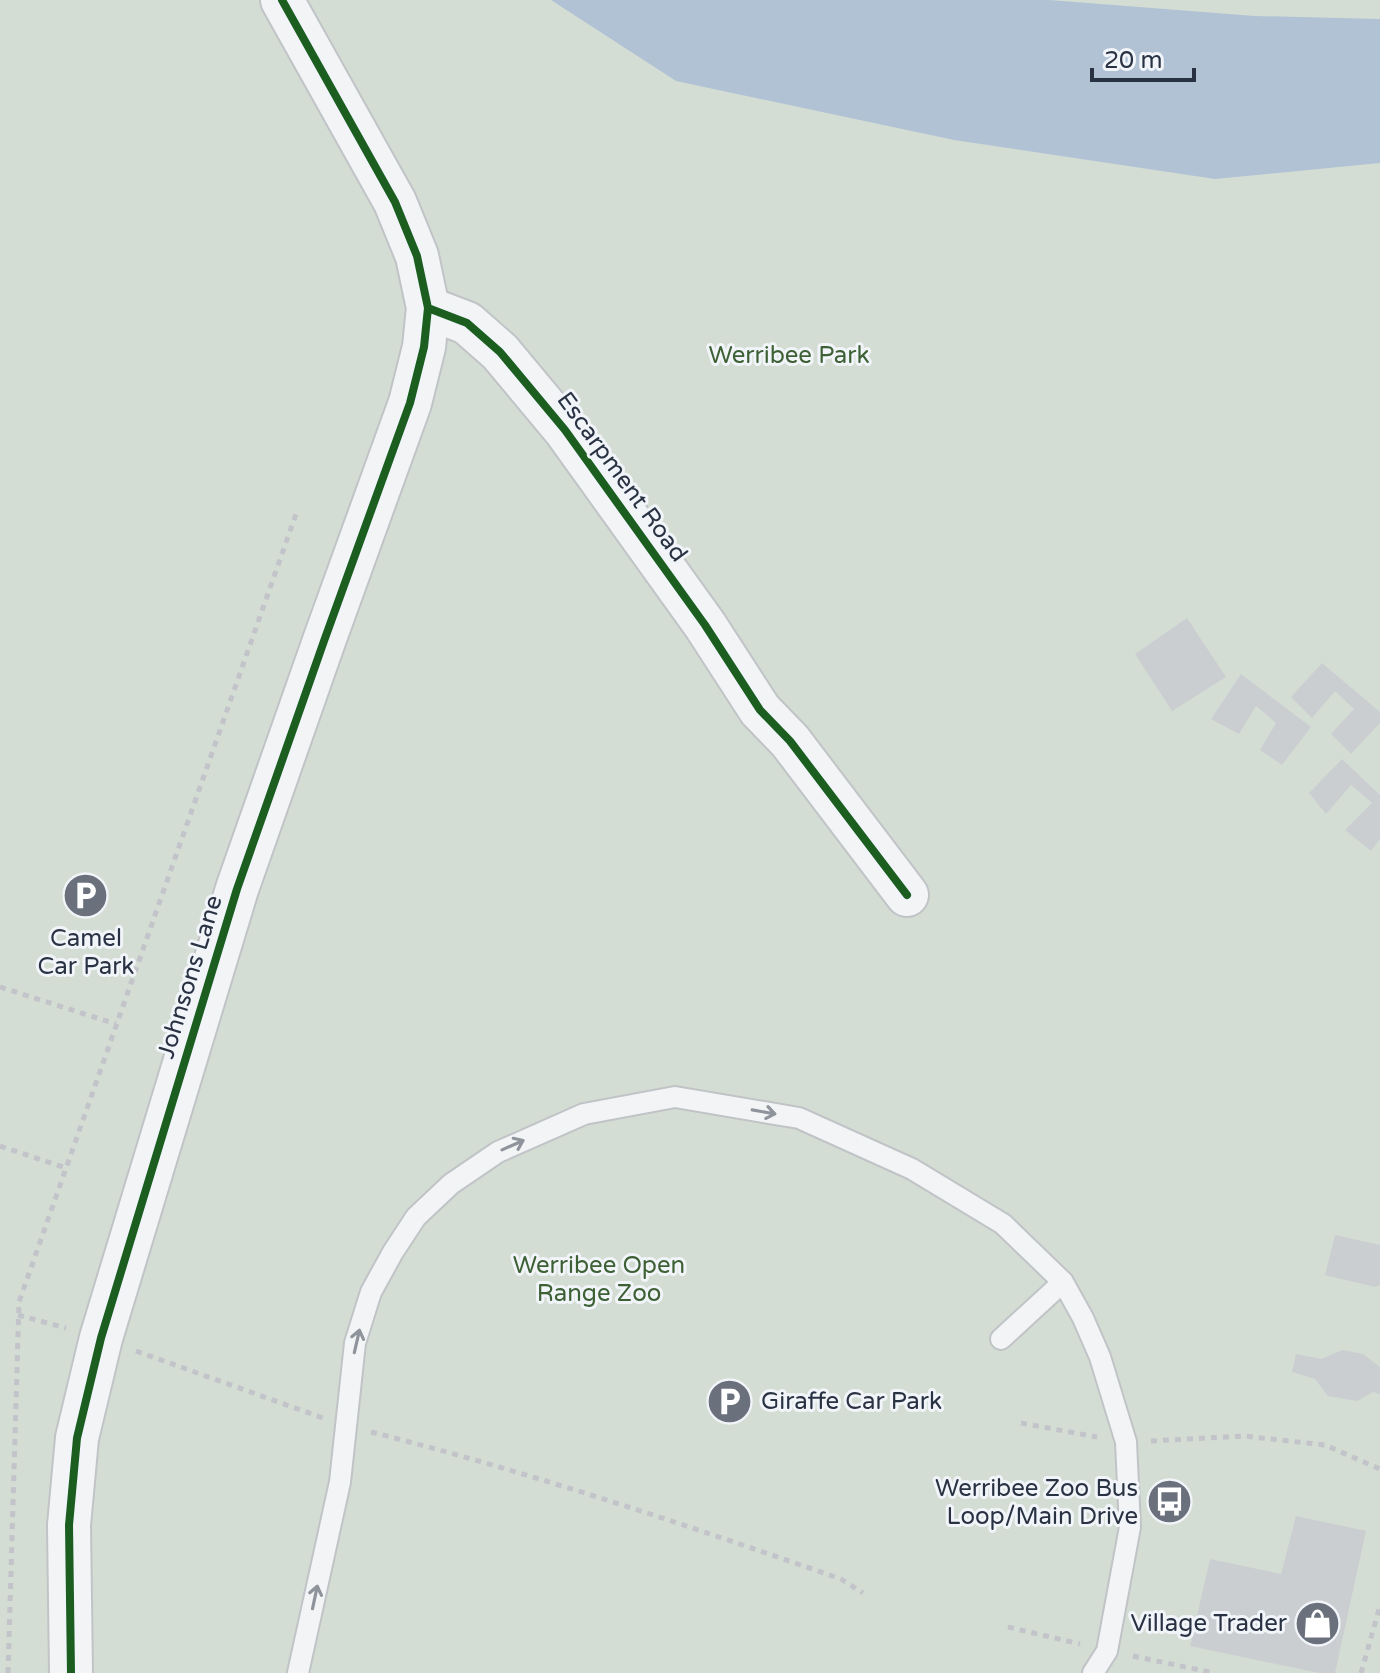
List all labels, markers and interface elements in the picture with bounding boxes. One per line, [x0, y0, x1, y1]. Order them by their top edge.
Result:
scale bar [1092, 32, 1194, 82]
text: 20 m [1104, 46, 1162, 75]
park label: Werribee Park [709, 341, 869, 370]
street label: Escarpment Road [551, 386, 693, 568]
parking icon: Camel Car Park [62, 872, 110, 920]
street label: Johnsons Lane [151, 892, 229, 1062]
place label: Camel Car Park [38, 924, 134, 981]
one-way arrow [750, 1105, 776, 1120]
one-way arrow [501, 1137, 525, 1152]
park label: Werribee Open Range Zoo [513, 1251, 685, 1308]
one-way arrow [350, 1328, 365, 1354]
parking icon: Giraffe Car Park [706, 1377, 754, 1425]
place label: Giraffe Car Park [761, 1387, 942, 1416]
place label: Werribee Zoo Bus Loop/Main Drive [935, 1474, 1138, 1531]
bus stop icon: Werribee Zoo Bus Loop/Main Drive [1145, 1478, 1193, 1526]
one-way arrow [308, 1585, 323, 1610]
shop icon: Village Trader [1294, 1599, 1342, 1647]
place label: Village Trader [1130, 1609, 1288, 1638]

